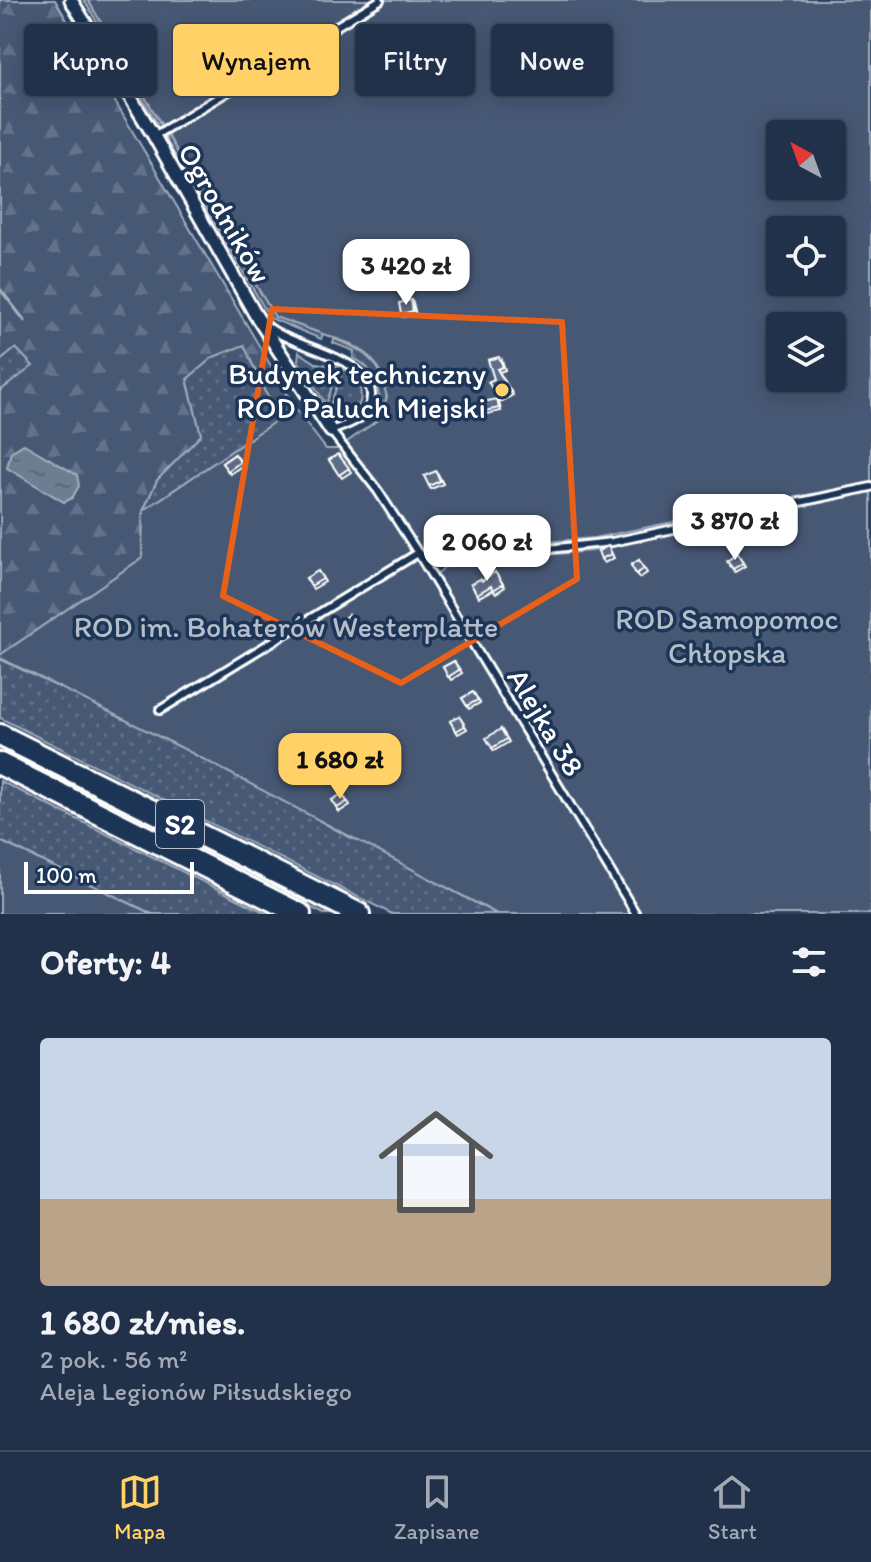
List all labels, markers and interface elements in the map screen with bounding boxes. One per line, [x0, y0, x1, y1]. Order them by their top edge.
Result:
chip: Kupno [24, 24, 157, 96]
chip: Wynajem [173, 24, 339, 96]
chip: Filtry [355, 24, 475, 96]
chip: Nowe [491, 24, 613, 96]
north arrow [766, 120, 846, 200]
map controls [766, 120, 846, 392]
street label: Ogrodników [170, 136, 280, 290]
button: locate [766, 216, 846, 296]
pin: 3 420 zł [323, 239, 489, 307]
text: 3 420 zł [361, 249, 451, 281]
button: layers [766, 312, 846, 392]
place label: Budynek techniczny ROD Paluch Miejski [228, 355, 486, 426]
marker: Budynek techniczny ROD Paluch Miejski [493, 381, 511, 399]
pin: 3 870 zł [652, 494, 818, 562]
text: 3 870 zł [691, 504, 779, 536]
pin: 2 060 zł [404, 515, 570, 583]
text: 2 060 zł [442, 525, 532, 557]
park label: ROD Samopomoc Chłopska [615, 600, 839, 671]
park label: ROD im. Bohaterów Westerplatte [74, 608, 498, 645]
street label: Alejka 38 [499, 661, 593, 783]
pin: 1 680 zł [257, 733, 423, 801]
text: 1 680 zł [296, 743, 384, 775]
road number: S2 [156, 800, 204, 848]
scale bar [24, 858, 194, 894]
text: 100 m [36, 862, 97, 889]
icon: filters [787, 940, 831, 984]
text: Oferty: 4 [40, 942, 171, 983]
icon: home [364, 1090, 508, 1234]
text: 1 680 zł/mies. [40, 1302, 245, 1343]
text: 2 pok. · 56 m² [40, 1343, 187, 1375]
text: Aleja Legionów Piłsudskiego [40, 1375, 352, 1407]
tab: Mapa [114, 1470, 165, 1545]
tab: Zapisane [394, 1470, 479, 1545]
tab: Start [708, 1470, 757, 1545]

